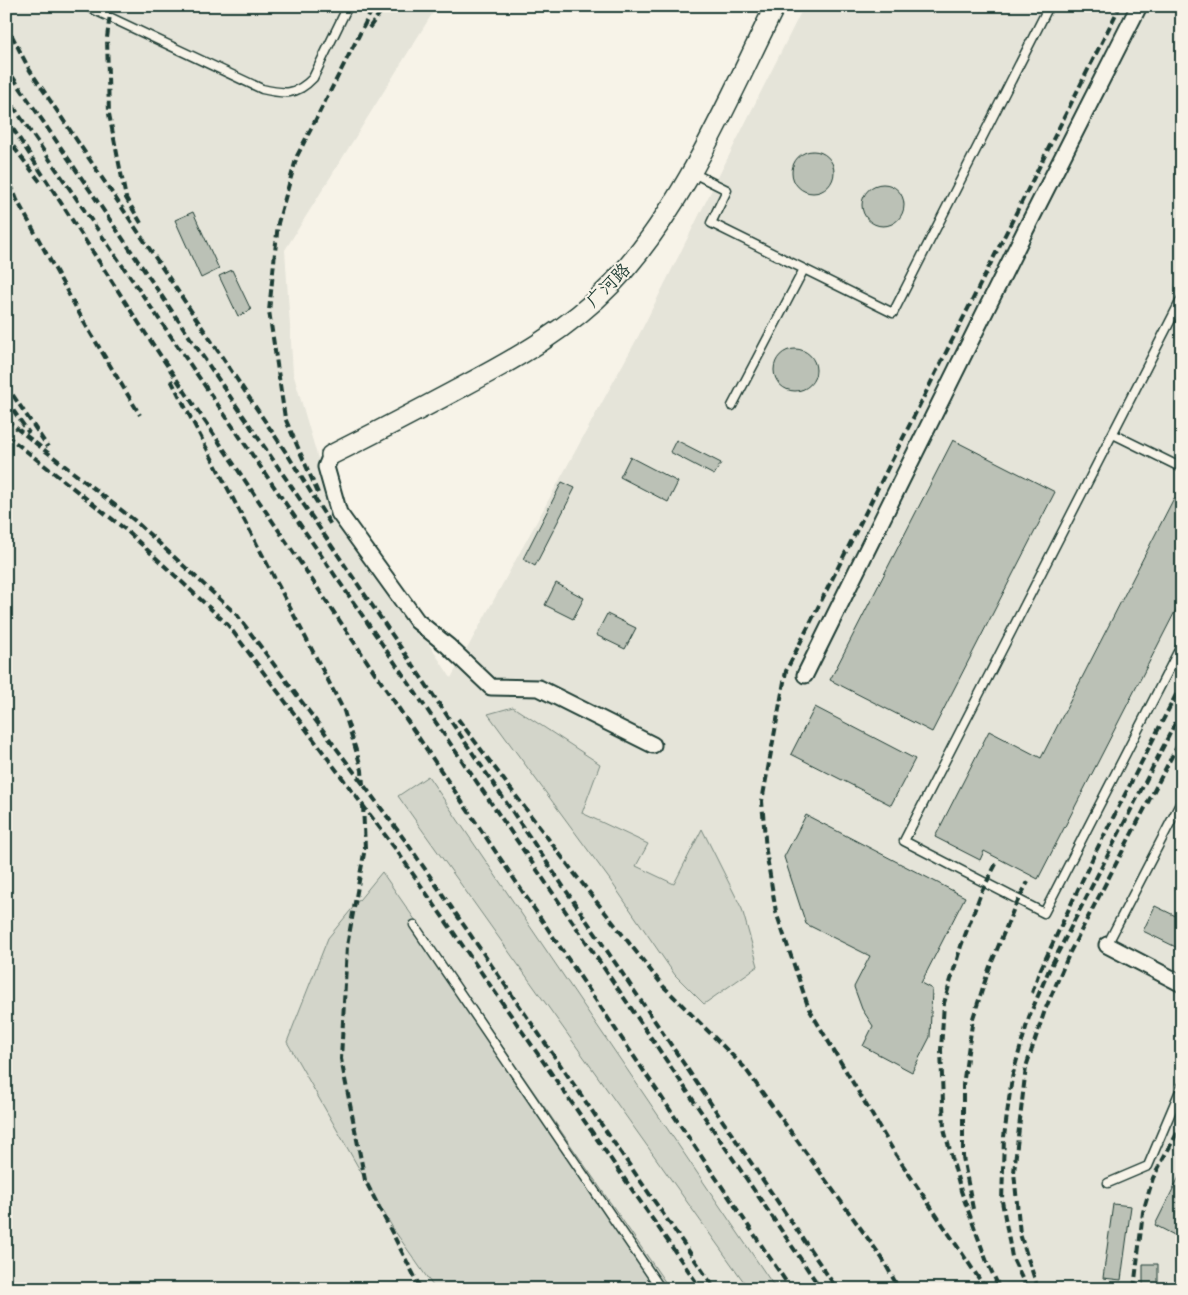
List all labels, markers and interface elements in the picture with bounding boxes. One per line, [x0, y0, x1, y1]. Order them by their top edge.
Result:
street label: 广河路 [581, 258, 638, 315]

